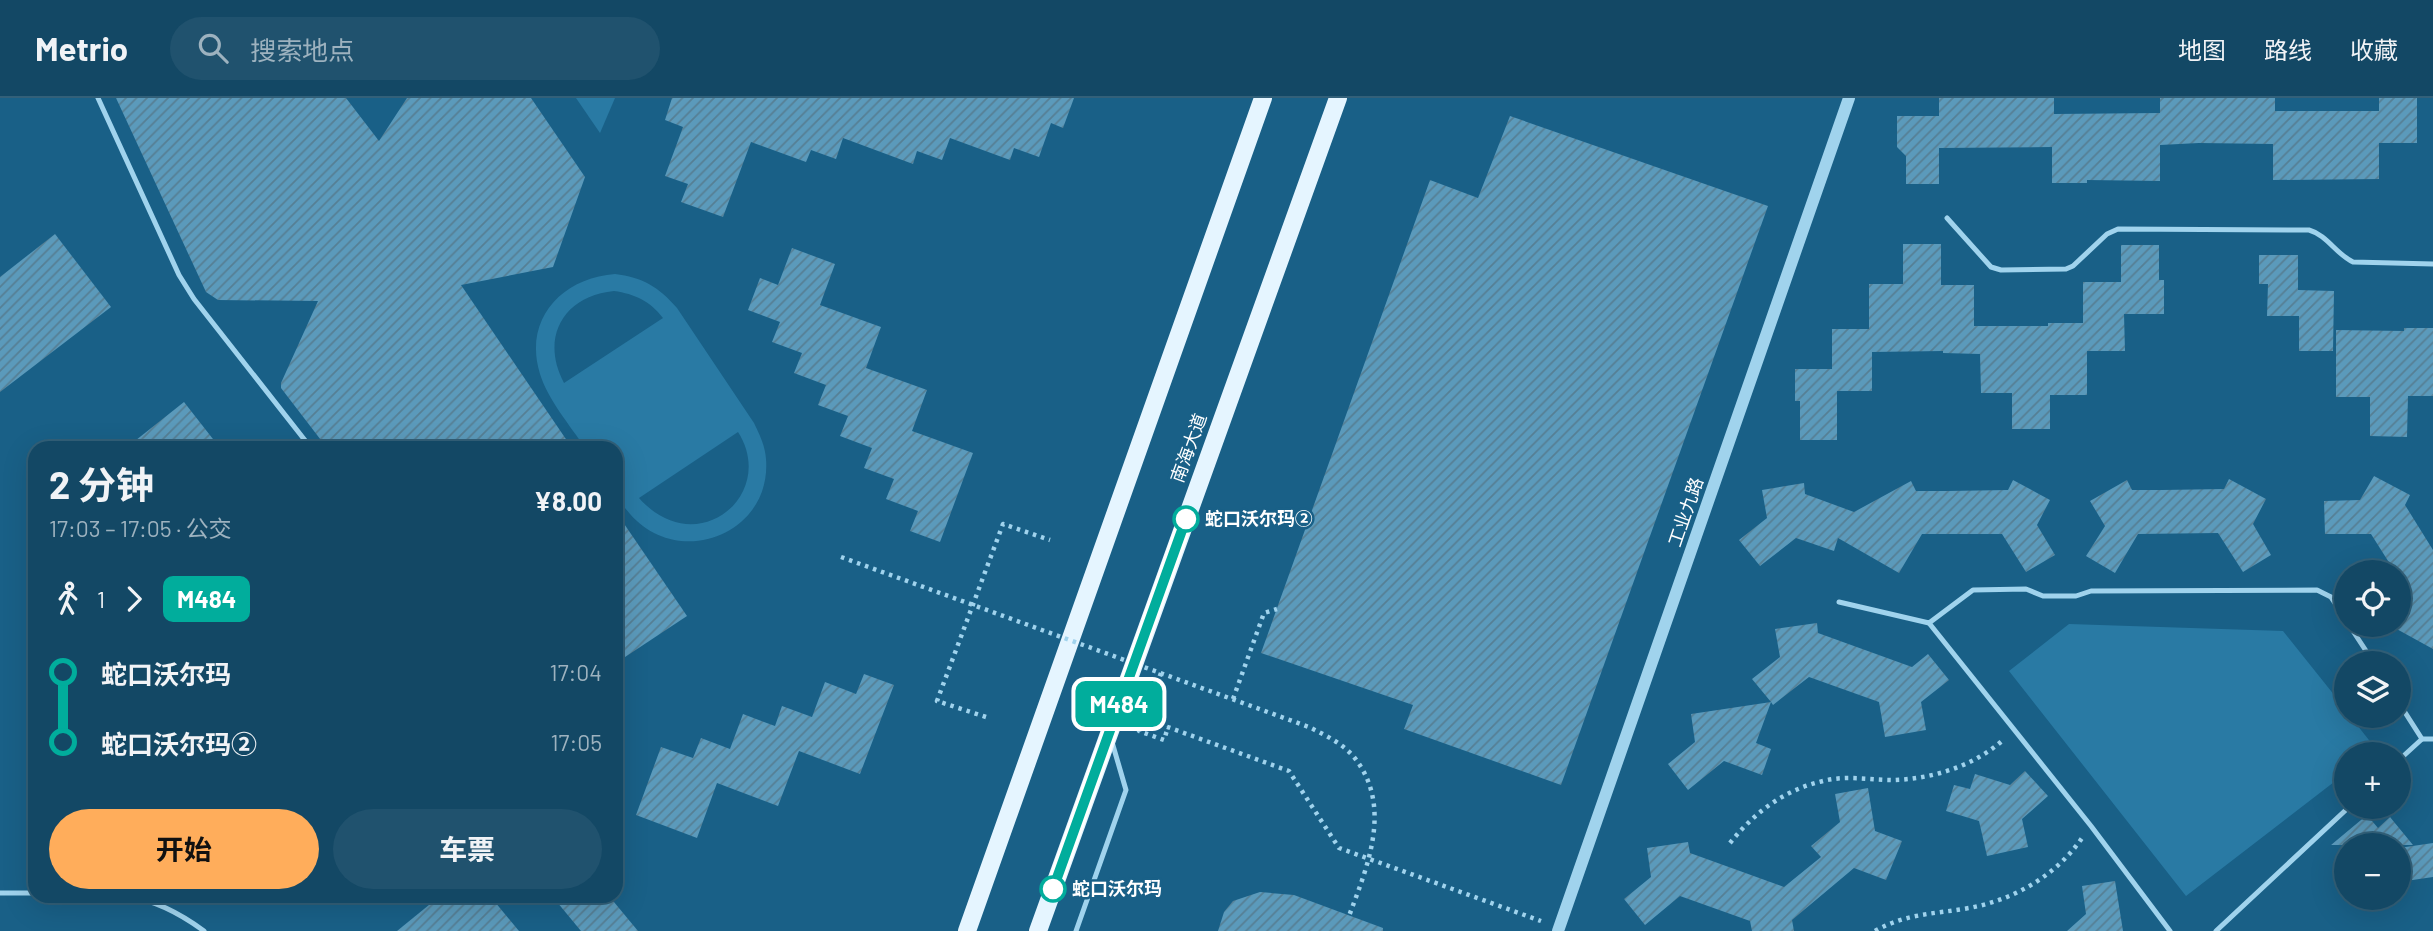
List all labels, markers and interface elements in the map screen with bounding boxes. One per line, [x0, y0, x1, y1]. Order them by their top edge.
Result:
search box [170, 17, 660, 80]
text: Metrio [35, 28, 128, 68]
icon: search [194, 29, 232, 67]
text: 搜索地点 [250, 34, 354, 65]
text: 地图 [2178, 35, 2226, 64]
text: 路线 [2264, 35, 2312, 64]
text: 收藏 [2350, 35, 2398, 64]
street label: 南海大道 [1165, 410, 1211, 485]
text: 2 分钟 [49, 461, 154, 507]
street label: 工业九路 [1663, 474, 1707, 549]
text: ¥8.00 [534, 485, 602, 516]
marker: 蛇口沃尔玛② [1173, 506, 1199, 532]
place label: 蛇口沃尔玛② [1205, 507, 1313, 529]
text: 17:03 – 17:05 · 公交 [49, 514, 232, 542]
map controls [2334, 560, 2411, 910]
button: locate [2334, 560, 2411, 637]
icon: walk [49, 580, 87, 618]
icon: forward [115, 580, 153, 618]
text: M484 [177, 584, 236, 613]
text: 1 [97, 585, 105, 613]
button: layers [2334, 651, 2411, 728]
text: 蛇口沃尔玛 [101, 658, 231, 689]
text: 17:04 [550, 658, 602, 686]
line badge: M484 [1070, 681, 1168, 727]
text: M484 [1089, 689, 1149, 718]
text: 蛇口沃尔玛② [101, 728, 257, 759]
text: 17:05 [550, 728, 602, 756]
button: + [2334, 742, 2411, 819]
button: 开始 [49, 809, 319, 889]
button: 车票 [333, 809, 602, 889]
button: − [2334, 833, 2411, 910]
marker: 蛇口沃尔玛 [1040, 876, 1066, 902]
place label: 蛇口沃尔玛 [1072, 877, 1162, 899]

